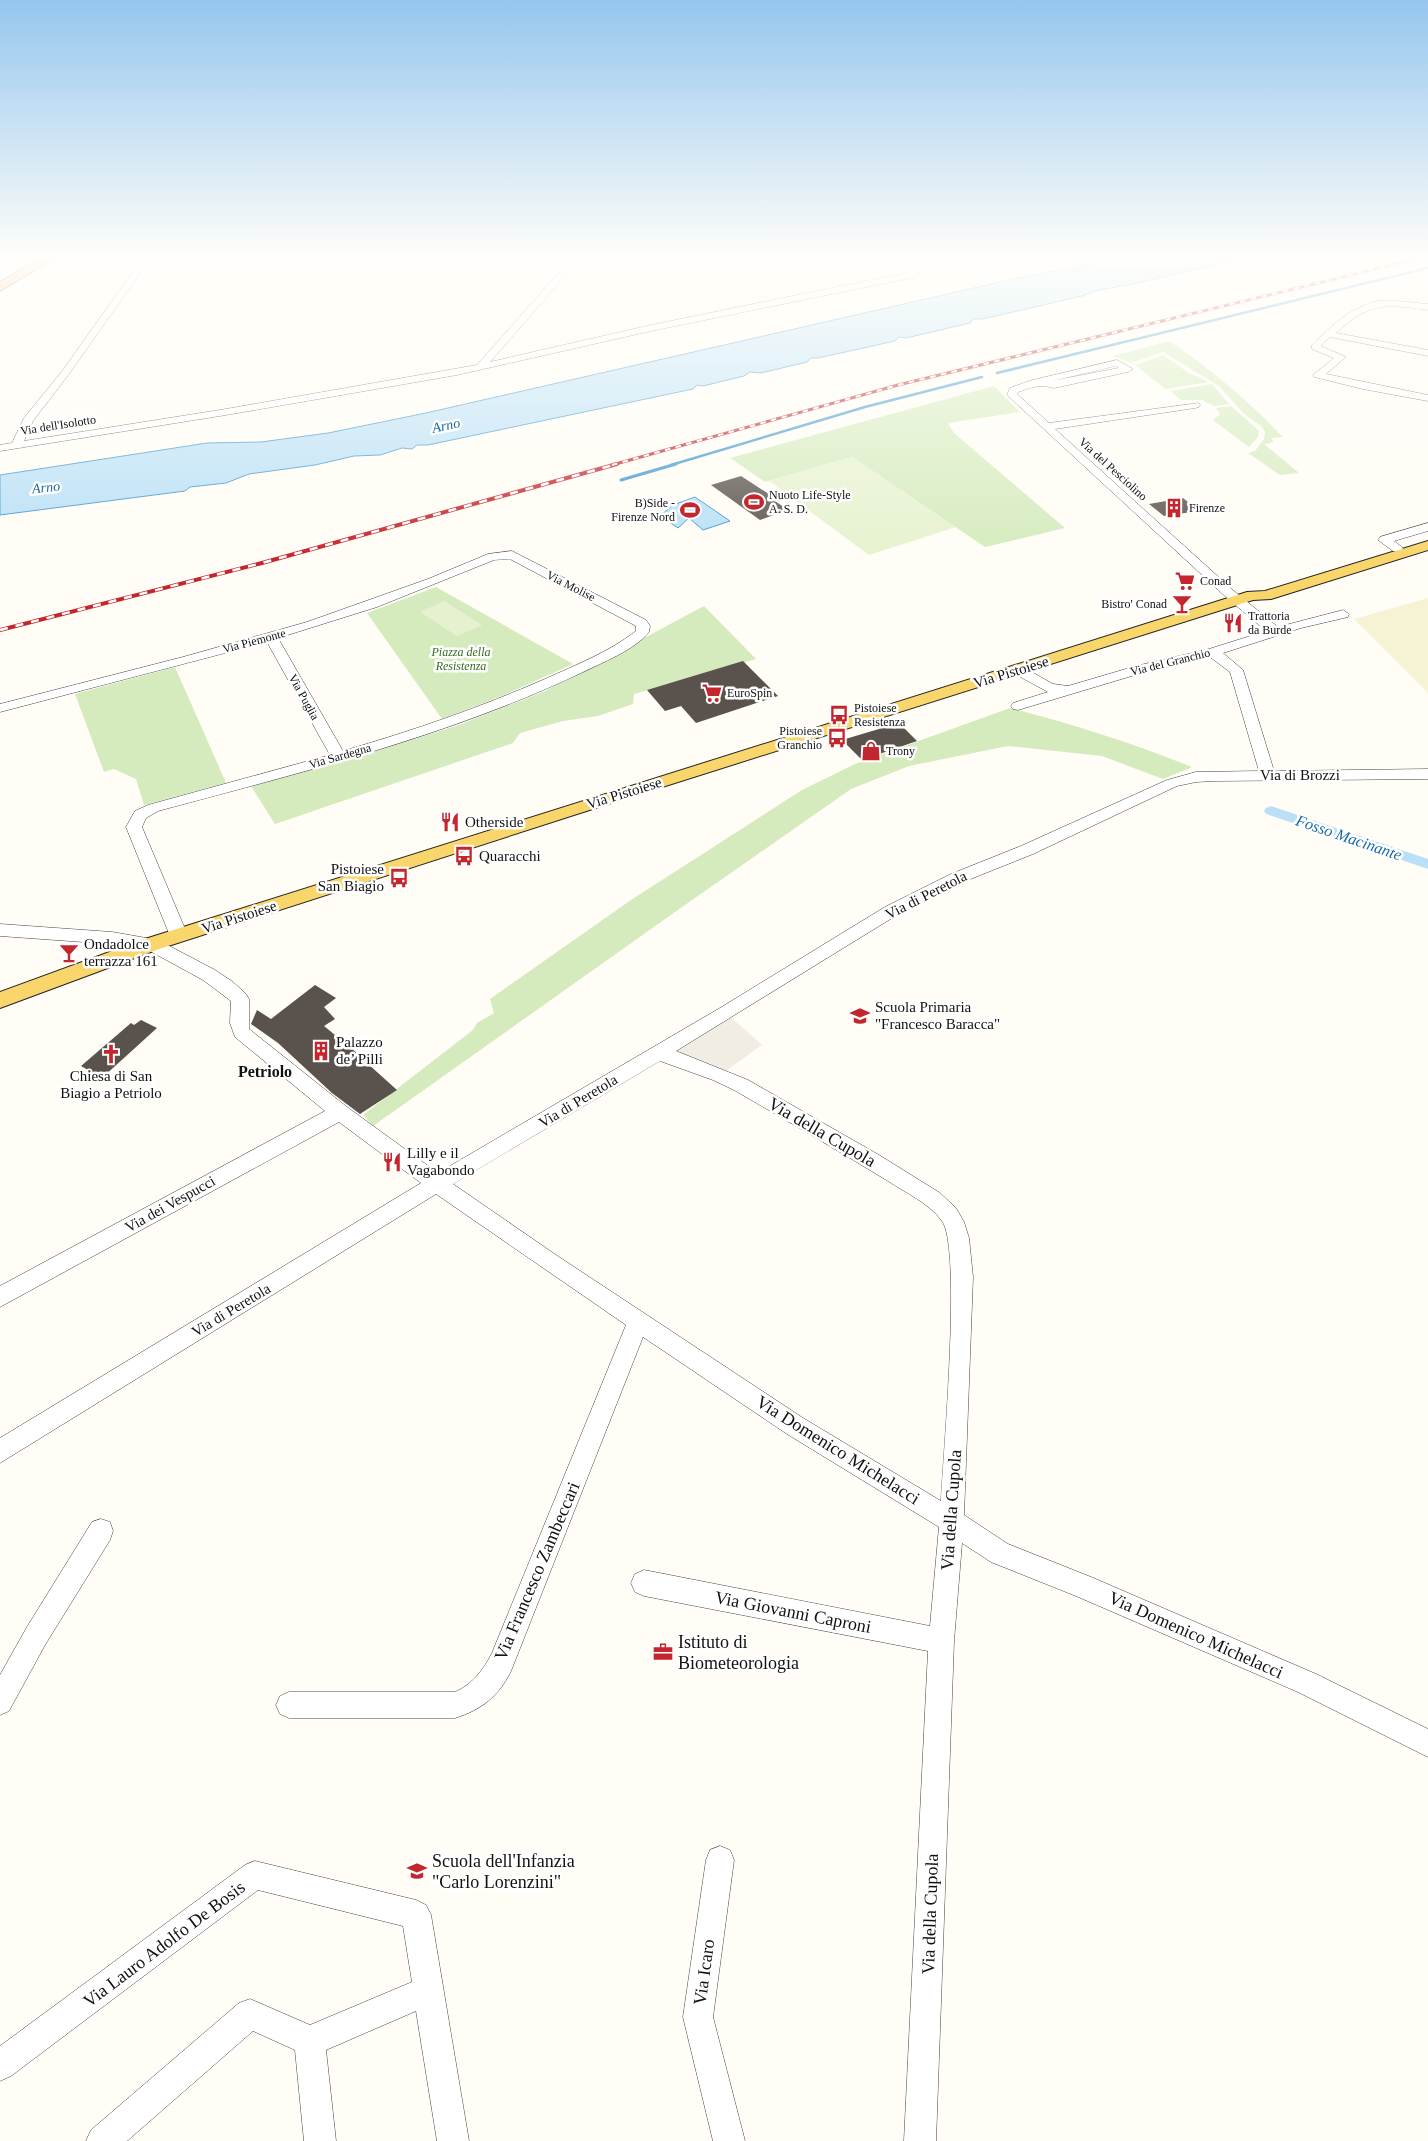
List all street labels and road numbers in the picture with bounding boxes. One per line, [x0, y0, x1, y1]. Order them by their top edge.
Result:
street label: Via dell'Isolotto [19, 412, 97, 438]
street label: Via del Pesciolino [1076, 435, 1150, 503]
street label: Via Molise [544, 568, 598, 604]
street label: Via Piemonte [221, 626, 287, 656]
street label: Via del Granchio [1129, 645, 1211, 679]
street label: Via Pistoiese [971, 653, 1051, 691]
street label: Via Puglia [286, 672, 323, 723]
street label: Via Sardegna [307, 740, 373, 772]
street label: Via di Brozzi [1260, 767, 1340, 783]
street label: Via Pistoiese [584, 774, 664, 812]
street label: Via di Peretola [883, 868, 970, 922]
street label: Via Pistoiese [200, 897, 279, 937]
street label: Via di Peretola [536, 1071, 621, 1131]
street label: Via della Cupola [765, 1093, 879, 1171]
street label: Via dei Vespucci [122, 1173, 218, 1235]
street label: Via di Peretola [189, 1280, 274, 1340]
street label: Via Domenico Michelacci [753, 1391, 923, 1509]
street label: Via della Cupola [937, 1449, 965, 1571]
street label: Via Francesco Zambeccari [490, 1479, 584, 1663]
street label: Via Giovanni Caproni [713, 1587, 873, 1637]
street label: Via Domenico Michelacci [1106, 1587, 1286, 1683]
street label: Via della Cupola [918, 1853, 942, 1975]
street label: Via Lauro Adolfo De Bosis [79, 1877, 249, 2011]
street label: Via Icaro [689, 1938, 719, 2006]

